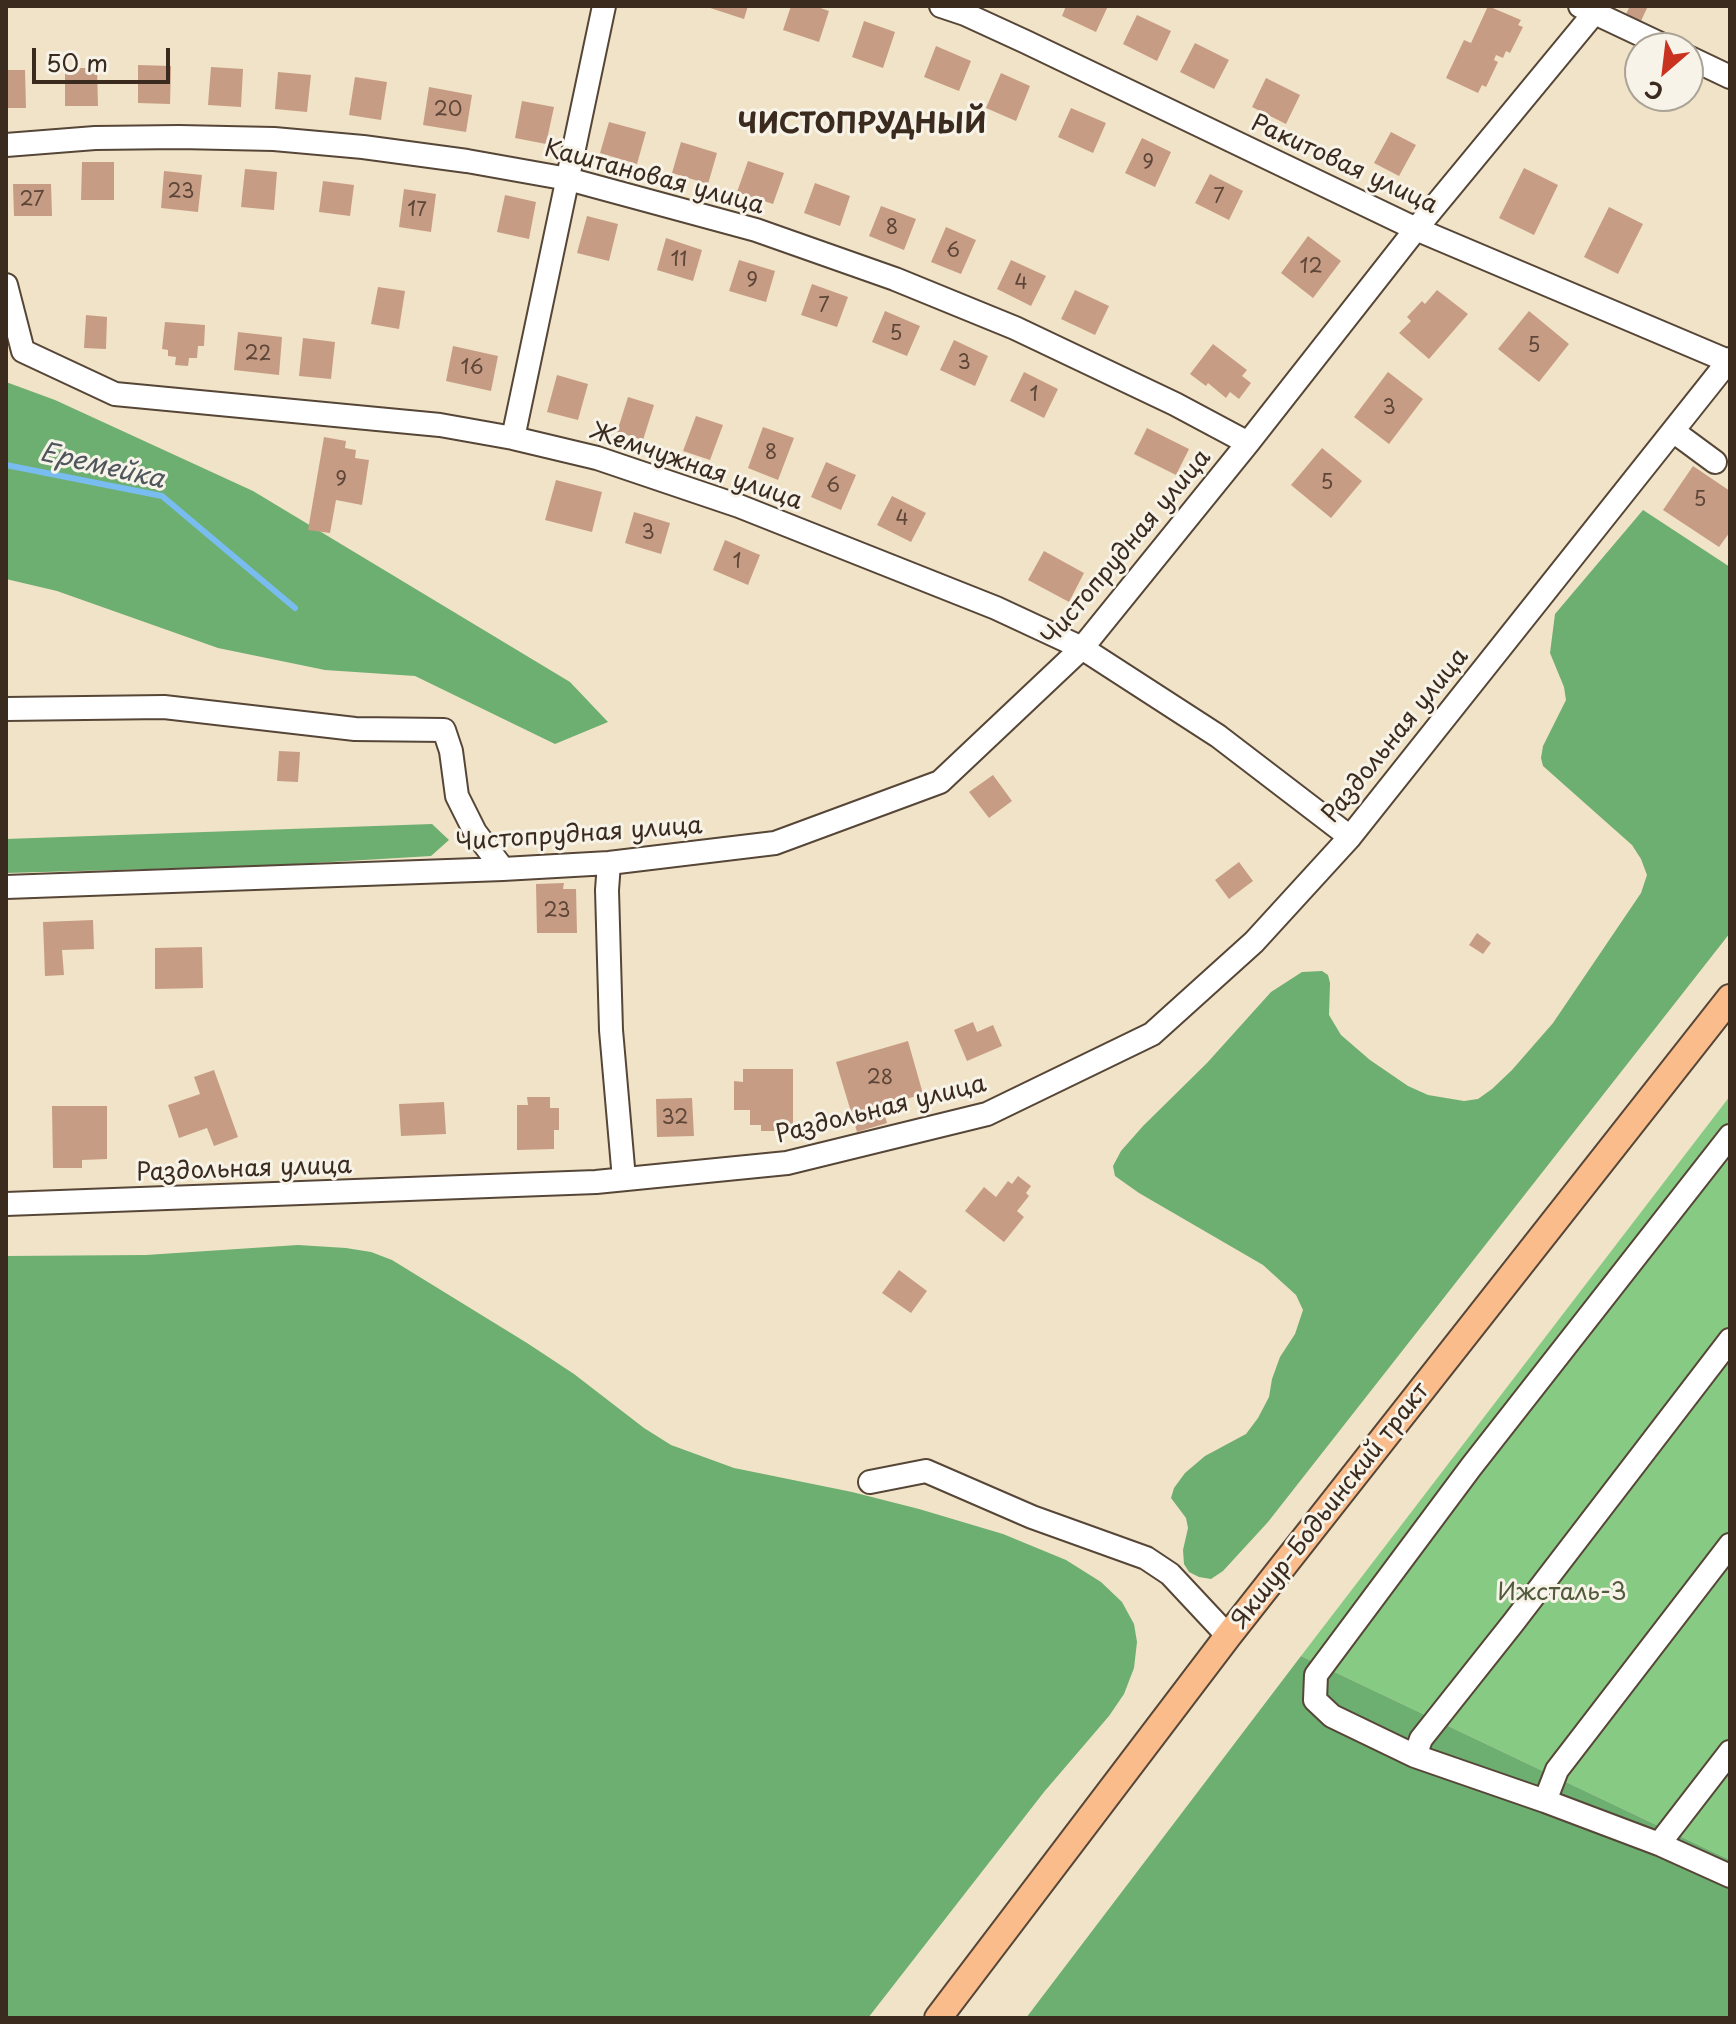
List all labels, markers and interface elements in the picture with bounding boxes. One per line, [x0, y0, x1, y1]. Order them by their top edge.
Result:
scale bar [36, 32, 174, 82]
north arrow [1624, 32, 1704, 112]
text: 50 m [46, 44, 108, 80]
text: С [1638, 73, 1668, 110]
house number: 20 [434, 98, 462, 122]
district label: ЧИСТОПРУДНЫЙ [737, 108, 987, 142]
street label: Ракитовая улица [1246, 109, 1442, 221]
street label: Каштановая улица [541, 135, 767, 221]
house number: 9 [1142, 151, 1154, 175]
house number: 23 [167, 180, 195, 204]
house number: 7 [1213, 185, 1225, 209]
house number: 27 [20, 188, 44, 212]
house number: 17 [407, 198, 427, 222]
house number: 8 [886, 216, 898, 240]
house number: 6 [946, 239, 960, 263]
house number: 11 [671, 248, 687, 272]
house number: 12 [1299, 255, 1323, 279]
house number: 9 [746, 269, 758, 293]
house number: 4 [1014, 271, 1028, 295]
house number: 7 [818, 294, 830, 318]
house number: 5 [890, 322, 902, 346]
house number: 5 [1528, 334, 1540, 358]
house number: 22 [245, 342, 271, 366]
house number: 3 [957, 351, 971, 375]
house number: 16 [461, 356, 483, 380]
house number: 1 [1030, 383, 1038, 407]
house number: 3 [1382, 396, 1396, 420]
street label: Жемчужная улица [586, 417, 806, 517]
water label: Еремейка [37, 438, 167, 496]
house number: 8 [765, 441, 777, 465]
street label: Чистопрудная улица [1036, 444, 1218, 652]
house number: 9 [335, 468, 347, 492]
house number: 5 [1321, 471, 1333, 495]
house number: 6 [826, 474, 840, 498]
house number: 5 [1694, 488, 1706, 512]
house number: 4 [895, 507, 909, 531]
house number: 3 [641, 521, 655, 545]
house number: 1 [733, 550, 741, 574]
street label: Раздольная улица [1317, 643, 1475, 829]
street label: Чистопрудная улица [455, 812, 703, 858]
house number: 23 [543, 899, 571, 923]
house number: 28 [867, 1066, 893, 1090]
street label: Раздольная улица [773, 1070, 989, 1150]
house number: 32 [662, 1106, 688, 1130]
street label: Раздольная улица [136, 1152, 352, 1188]
street label: Якшур-Бодьинский тракт [1226, 1377, 1436, 1635]
park label: Ижсталь-3 [1497, 1579, 1627, 1607]

